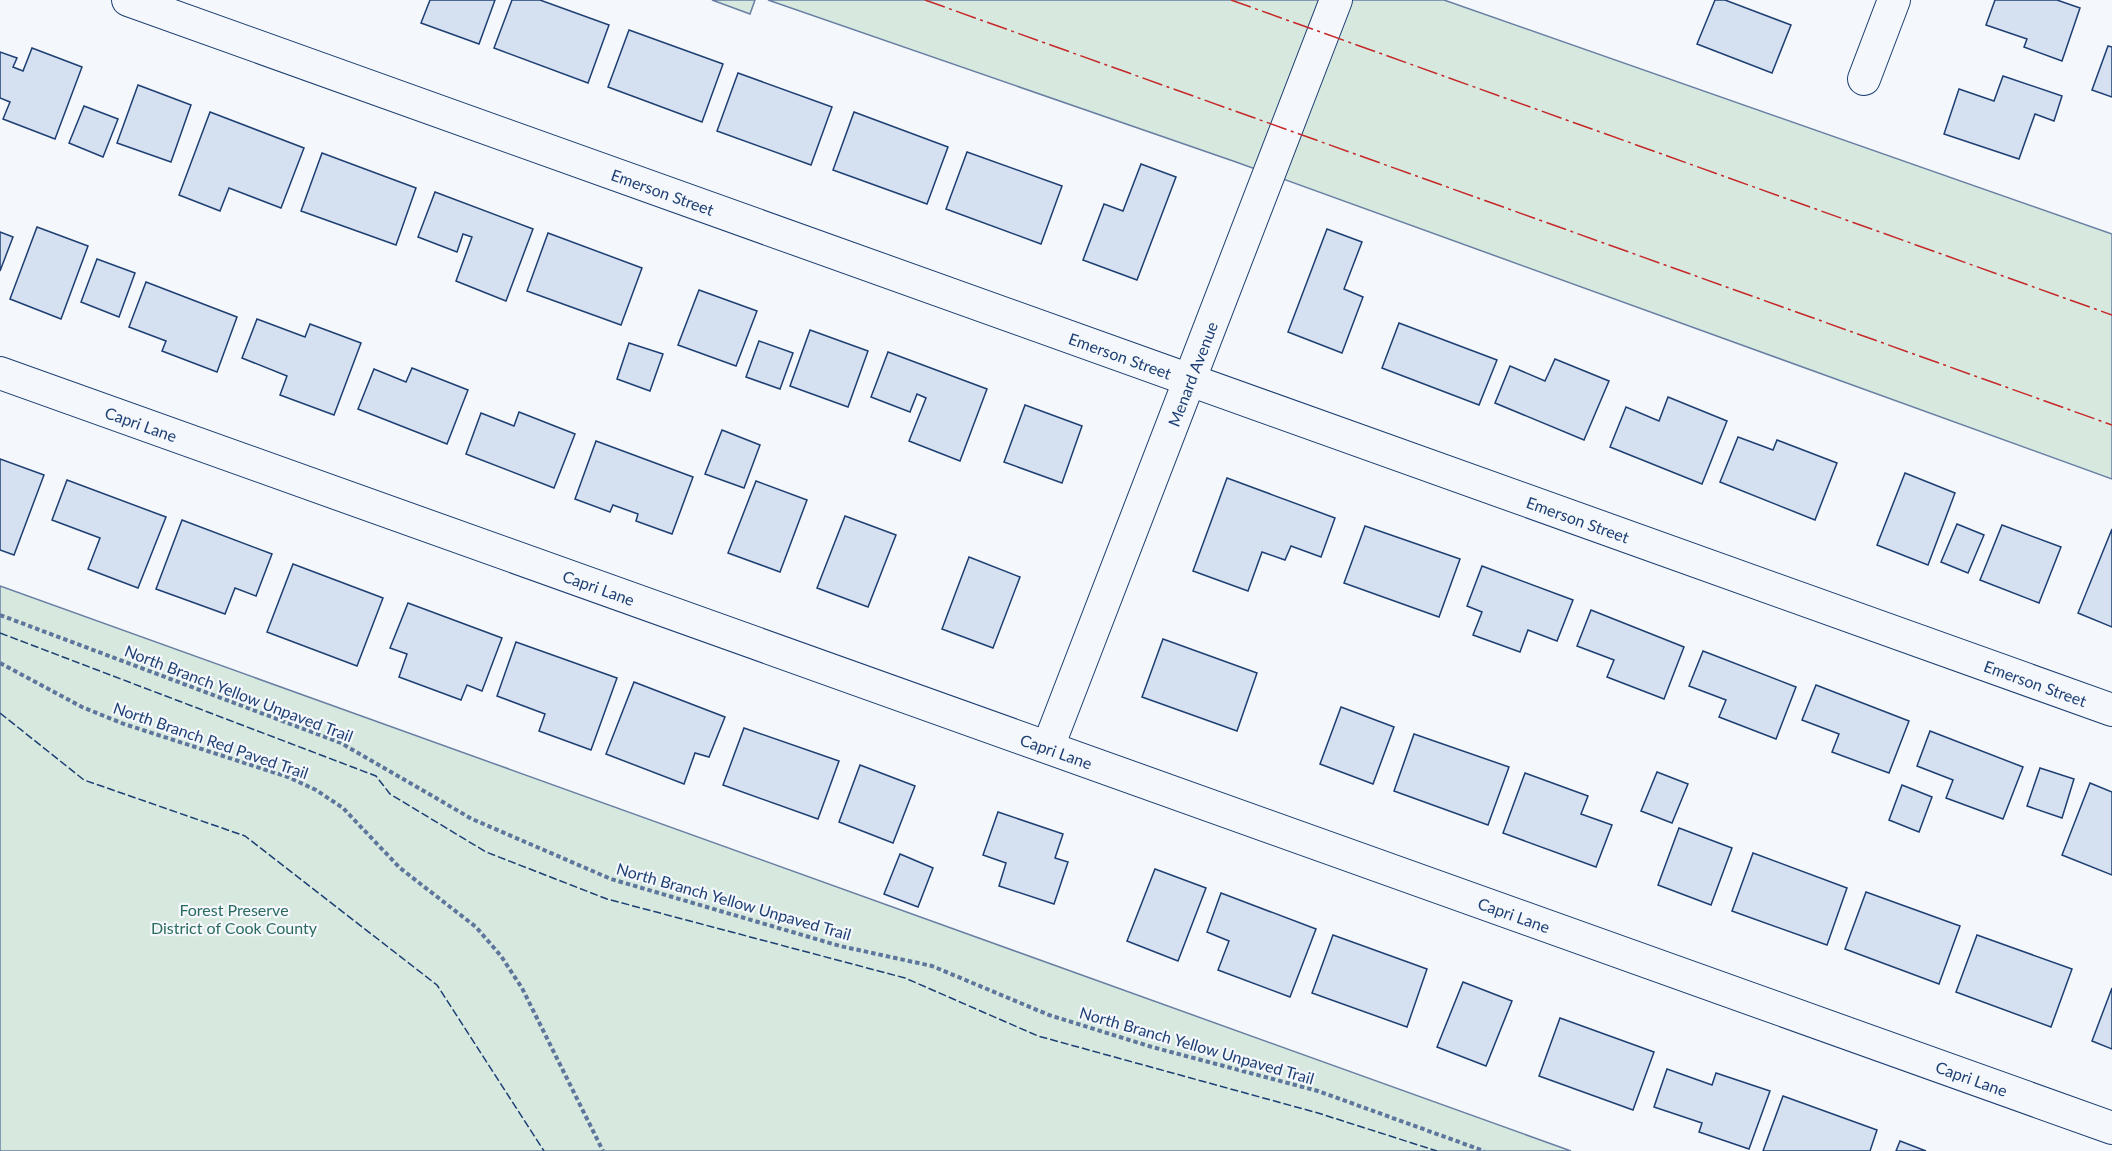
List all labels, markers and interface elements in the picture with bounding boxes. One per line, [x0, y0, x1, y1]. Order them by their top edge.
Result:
street label: Emerson Street [609, 164, 717, 219]
street label: Menard Avenue [1163, 319, 1221, 429]
street label: Emerson Street [1066, 328, 1175, 382]
street label: Capri Lane [103, 402, 180, 445]
street label: Emerson Street [1524, 492, 1632, 546]
street label: Capri Lane [560, 566, 637, 609]
street label: North Branch Yellow Unpaved Trail [122, 641, 356, 745]
street label: Emerson Street [1982, 656, 2090, 710]
street label: North Branch Red Paved Trail [111, 698, 311, 782]
street label: Capri Lane [1018, 729, 1095, 772]
street label: North Branch Yellow Unpaved Trail [615, 858, 853, 944]
street label: Capri Lane [1476, 893, 1553, 936]
park label: Forest Preserve District of Cook County [151, 900, 318, 937]
street label: North Branch Yellow Unpaved Trail [1078, 1002, 1316, 1088]
street label: Capri Lane [1933, 1056, 2010, 1099]

